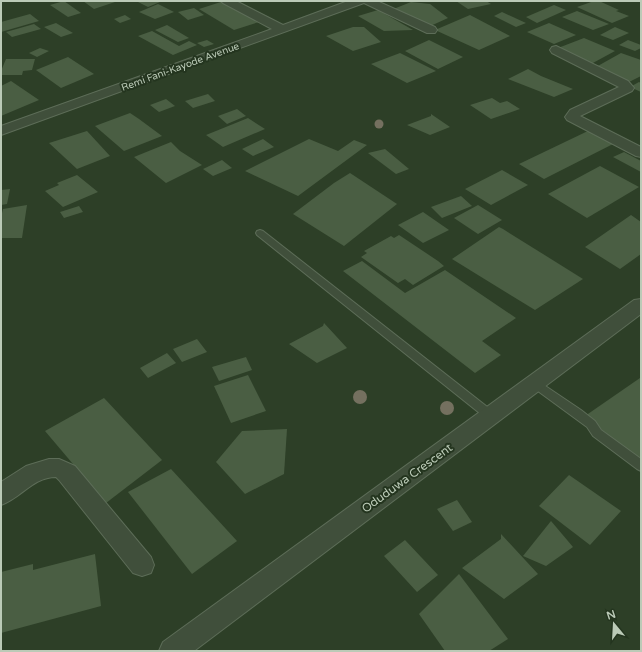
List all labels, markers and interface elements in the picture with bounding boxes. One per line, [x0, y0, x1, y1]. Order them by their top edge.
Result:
street label: Remi Fani-Kayode Avenue [120, 40, 241, 94]
street label: Oduduwa Crescent [359, 440, 455, 516]
north arrow [594, 604, 634, 644]
text: N [605, 607, 617, 623]

